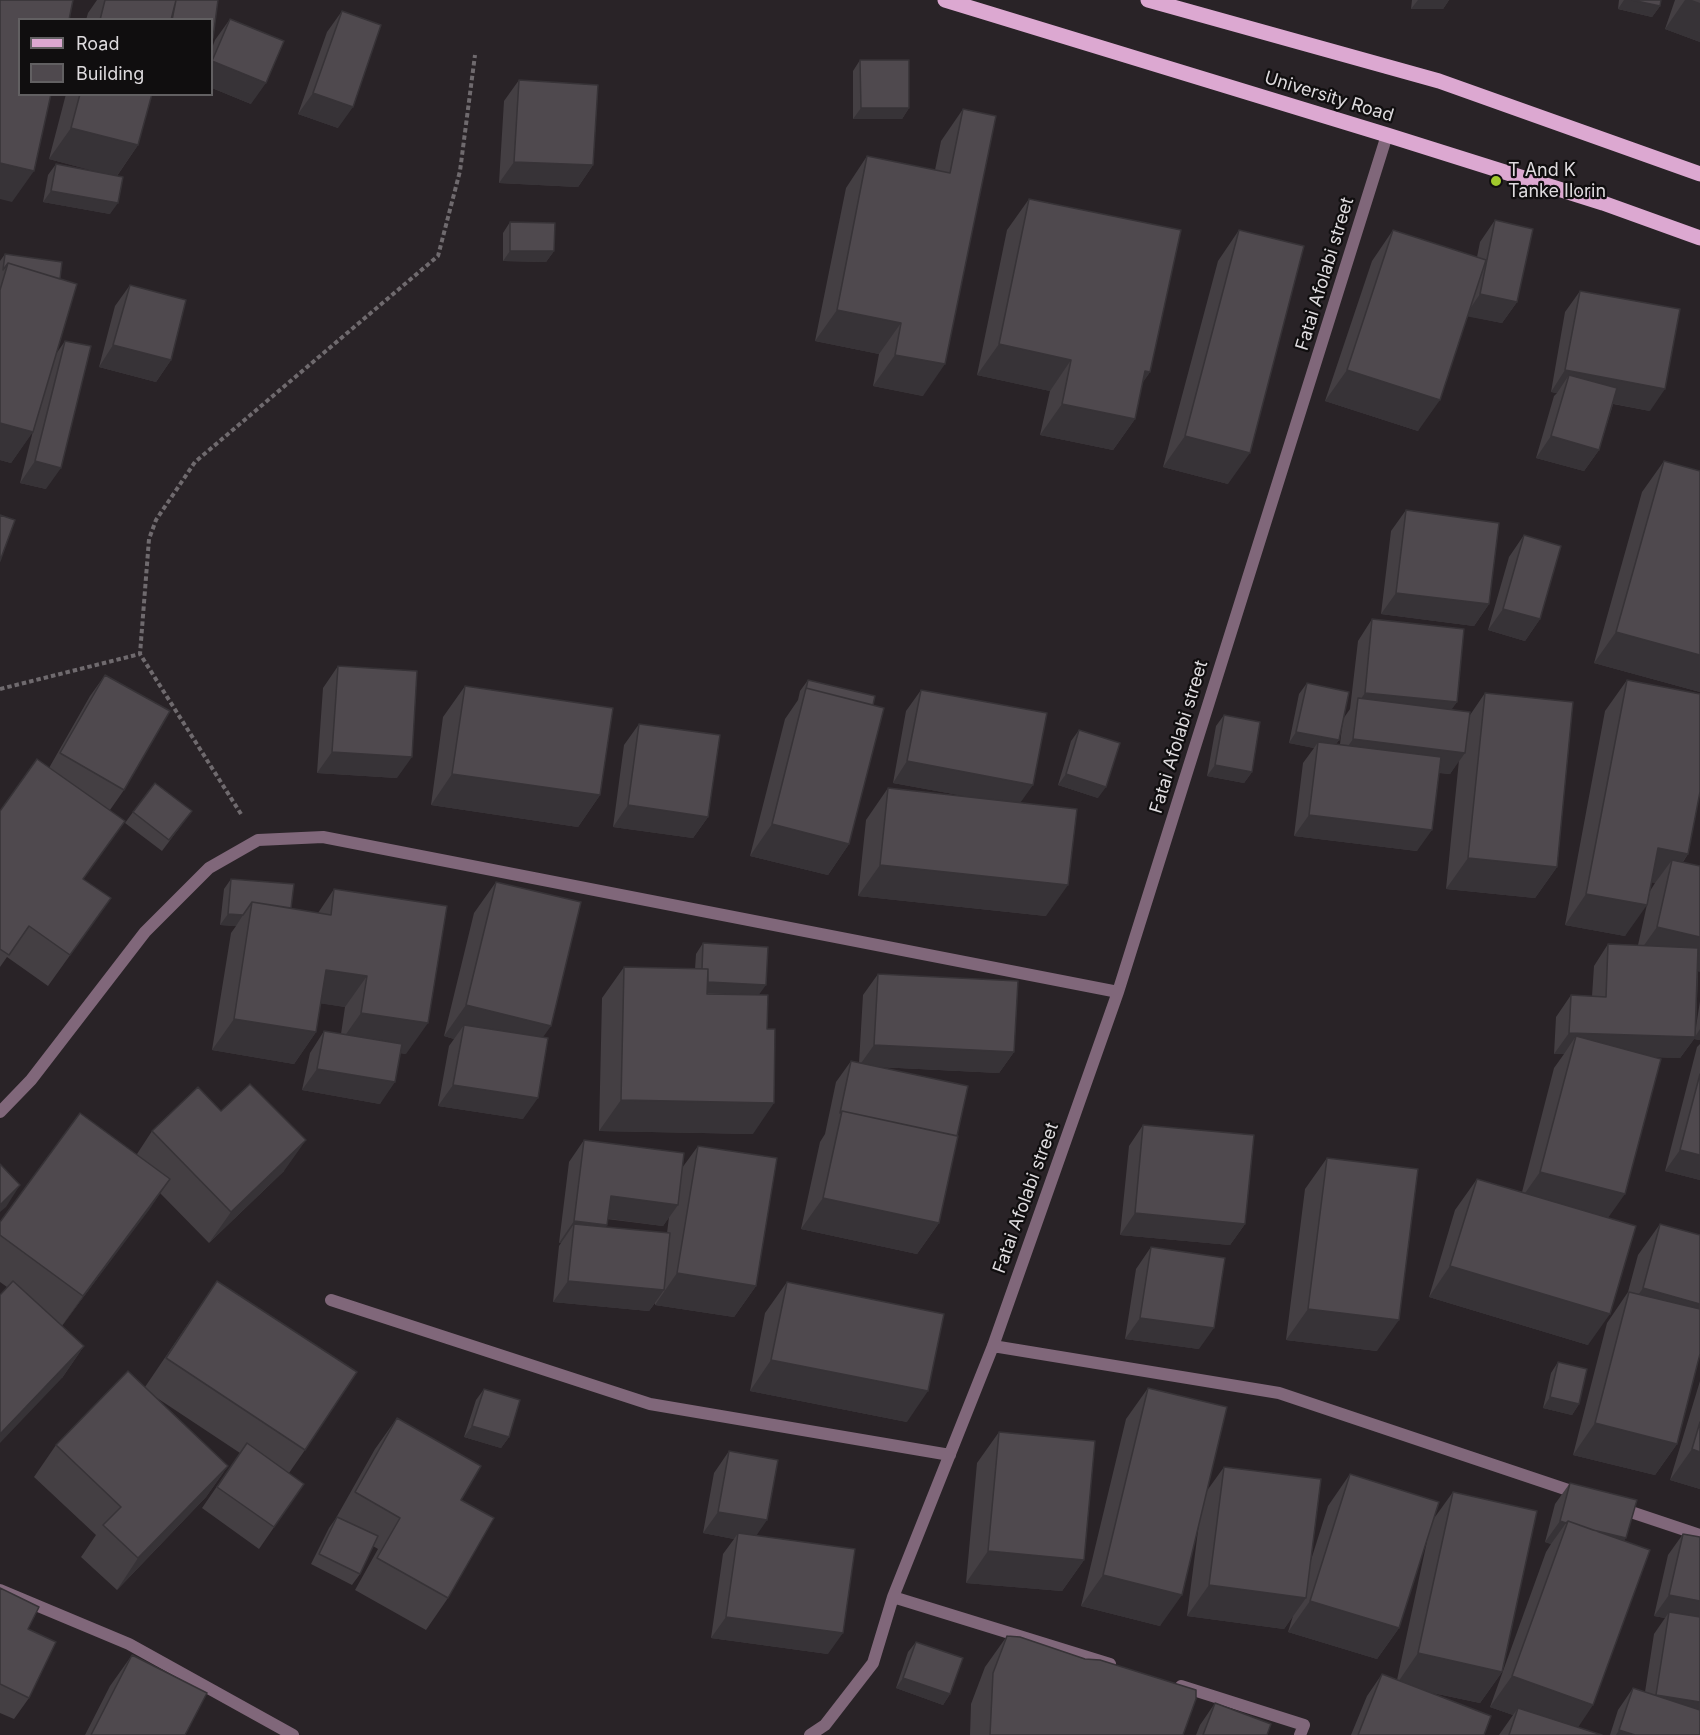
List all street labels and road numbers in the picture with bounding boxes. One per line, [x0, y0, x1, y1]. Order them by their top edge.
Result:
street label: University Road [1262, 67, 1396, 127]
street label: Fatai Afolabi street [1291, 195, 1359, 353]
street label: Fatai Afolabi street [1145, 658, 1213, 816]
street label: Fatai Afolabi street [989, 1120, 1063, 1276]

